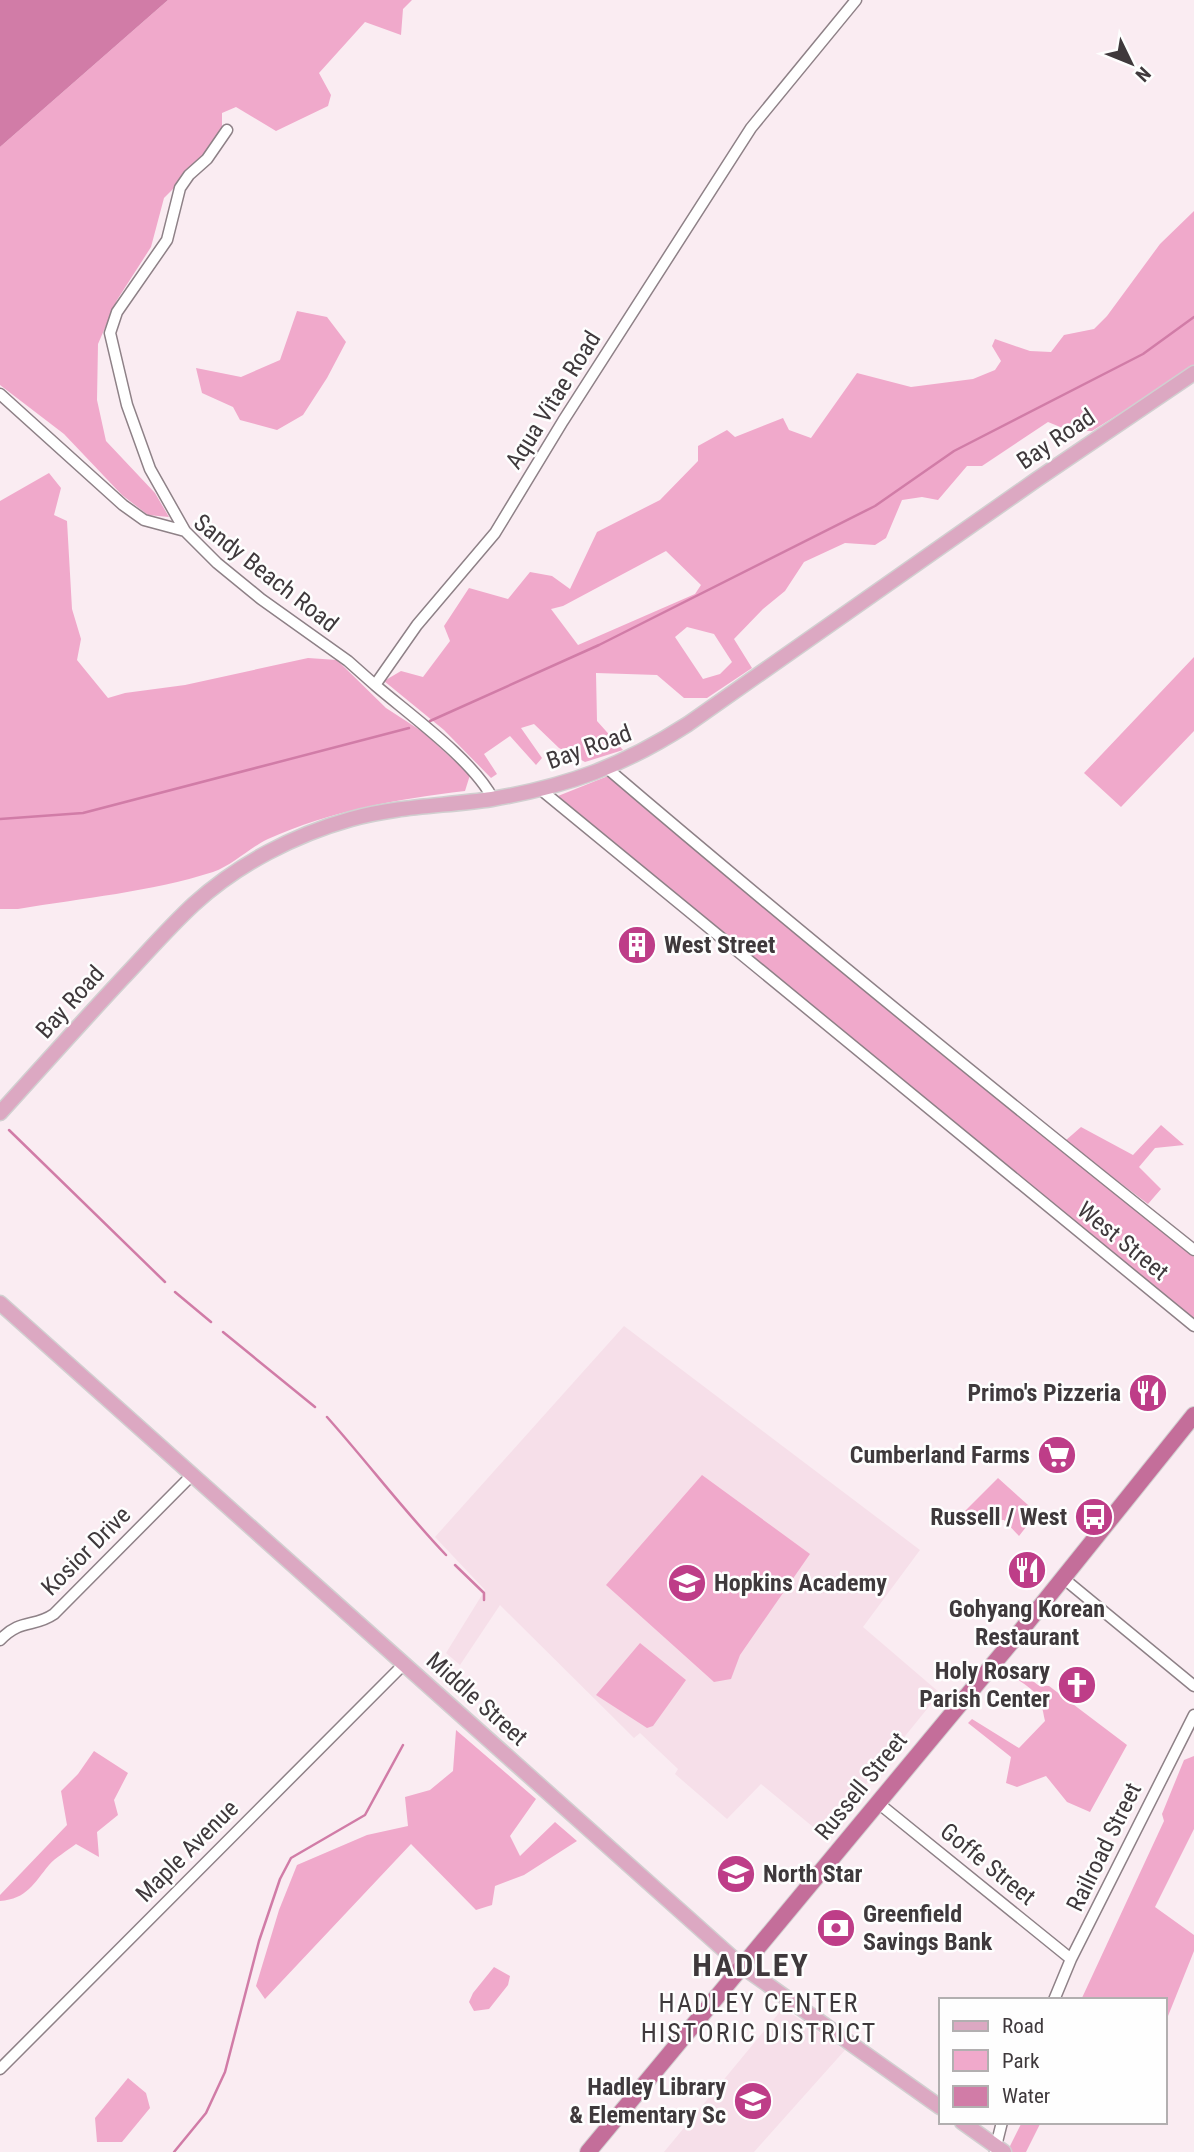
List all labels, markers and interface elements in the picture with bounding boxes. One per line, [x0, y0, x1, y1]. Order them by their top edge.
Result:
north arrow [1096, 28, 1166, 98]
text: N [1131, 62, 1155, 86]
street label: Aqua Vitae Road [500, 326, 606, 474]
street label: Bay Road [1012, 403, 1100, 475]
street label: Sandy Beach Road [188, 508, 344, 638]
street label: Bay Road [543, 719, 635, 775]
building icon: West Street [616, 924, 658, 966]
place label: West Street [664, 931, 775, 959]
street label: Bay Road [30, 960, 110, 1044]
street label: West Street [1072, 1196, 1174, 1286]
restaurant icon: Primo's Pizzeria [1127, 1372, 1169, 1414]
place label: Primo's Pizzeria [967, 1379, 1121, 1407]
supermarket icon: Cumberland Farms [1036, 1434, 1078, 1476]
place label: Cumberland Farms [850, 1441, 1030, 1469]
bus stop icon: Russell / West [1073, 1496, 1115, 1538]
street label: Kosior Drive [36, 1501, 136, 1601]
place label: Russell / West [930, 1503, 1067, 1531]
restaurant icon: Gohyang Korean Restaurant [1006, 1549, 1048, 1591]
school or university icon: Hopkins Academy [666, 1562, 708, 1604]
place label: Hopkins Academy [714, 1569, 887, 1597]
place label: Gohyang Korean Restaurant [949, 1595, 1105, 1651]
street label: Middle Street [421, 1646, 533, 1752]
place label: Holy Rosary Parish Center [919, 1657, 1050, 1713]
church icon: Holy Rosary Parish Center [1056, 1664, 1098, 1706]
street label: Russell Street [809, 1727, 913, 1845]
street label: Railroad Street [1061, 1778, 1147, 1916]
street label: Maple Avenue [130, 1794, 244, 1908]
street label: Goffe Street [935, 1817, 1041, 1911]
school or university icon: North Star [715, 1853, 757, 1895]
place label: North Star [763, 1860, 862, 1888]
place label: Greenfield Savings Bank [863, 1900, 993, 1956]
bank icon: Greenfield Savings Bank [815, 1907, 857, 1949]
district label: HADLEY [692, 1946, 810, 1984]
district label: HADLEY CENTER HISTORIC DISTRICT [641, 1988, 877, 2048]
legend [939, 1998, 1166, 2124]
text: Road [1002, 2014, 1044, 2038]
text: Park [1002, 2049, 1040, 2073]
place label: Hadley Library & Elementary Sc [569, 2073, 726, 2129]
school or university icon: Hadley Library & Elementary Sc [732, 2080, 774, 2122]
text: Water [1002, 2084, 1050, 2108]

